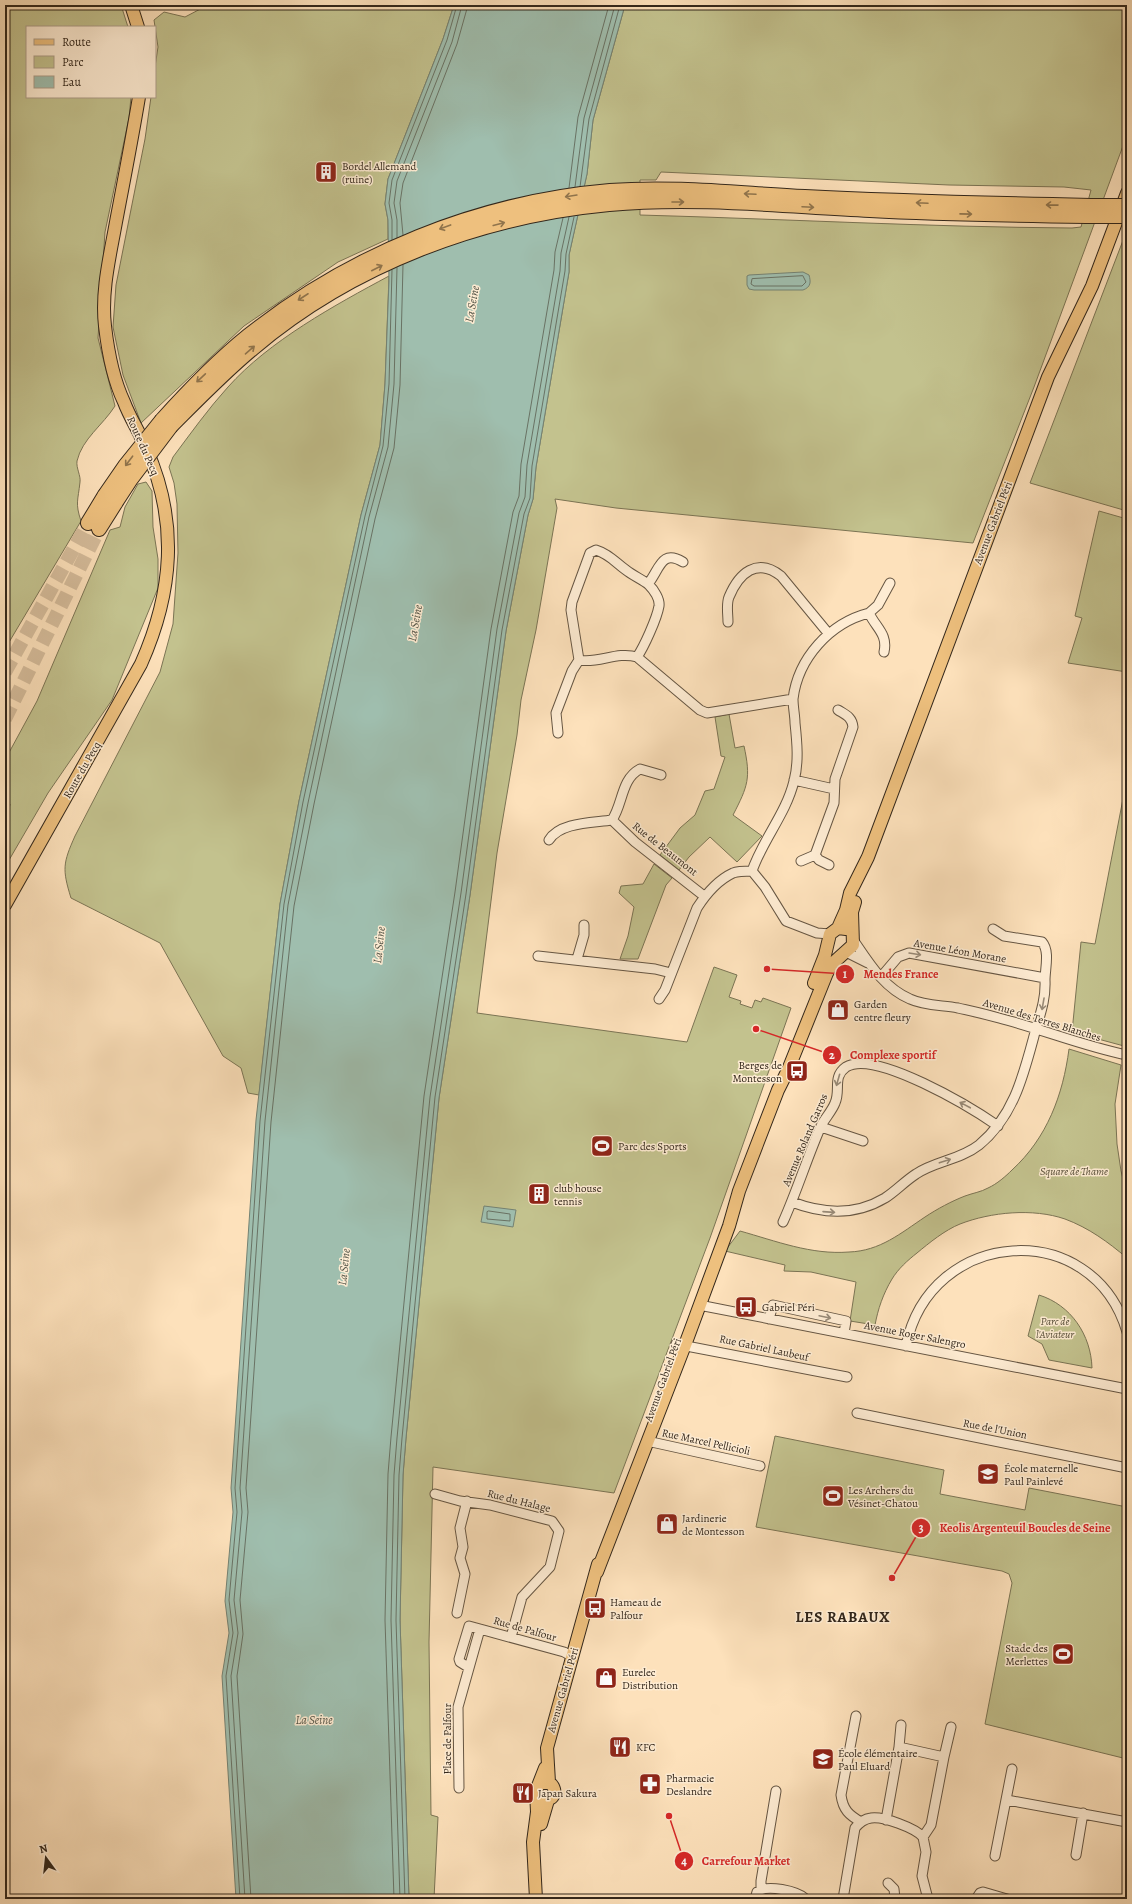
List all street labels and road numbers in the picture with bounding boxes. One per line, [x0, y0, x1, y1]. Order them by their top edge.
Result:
street label: Route du Pecq [123, 414, 163, 478]
street label: Avenue Gabriel Péri [970, 479, 1016, 568]
street label: Route du Pecq [60, 739, 104, 801]
street label: Rue de Beaumont [629, 819, 701, 880]
street label: Avenue Léon Morane [911, 935, 1008, 967]
street label: Avenue des Terres Blanches [980, 995, 1103, 1045]
street label: Avenue Roland Garros [778, 1091, 831, 1190]
street label: Avenue Roger Salengro [862, 1318, 968, 1352]
street label: Rue Gabriel Laubeuf [718, 1331, 812, 1365]
street label: Avenue Gabriel Péri [641, 1336, 685, 1425]
street label: Rue de l'Union [962, 1415, 1028, 1443]
street label: Rue Marcel Pellicioli [660, 1425, 752, 1459]
street label: Rue du Halage [486, 1486, 552, 1516]
street label: Rue de Palfour [492, 1613, 558, 1645]
street label: Avenue Gabriel Péri [543, 1646, 582, 1735]
street label: Place de Palfour [440, 1703, 455, 1775]

